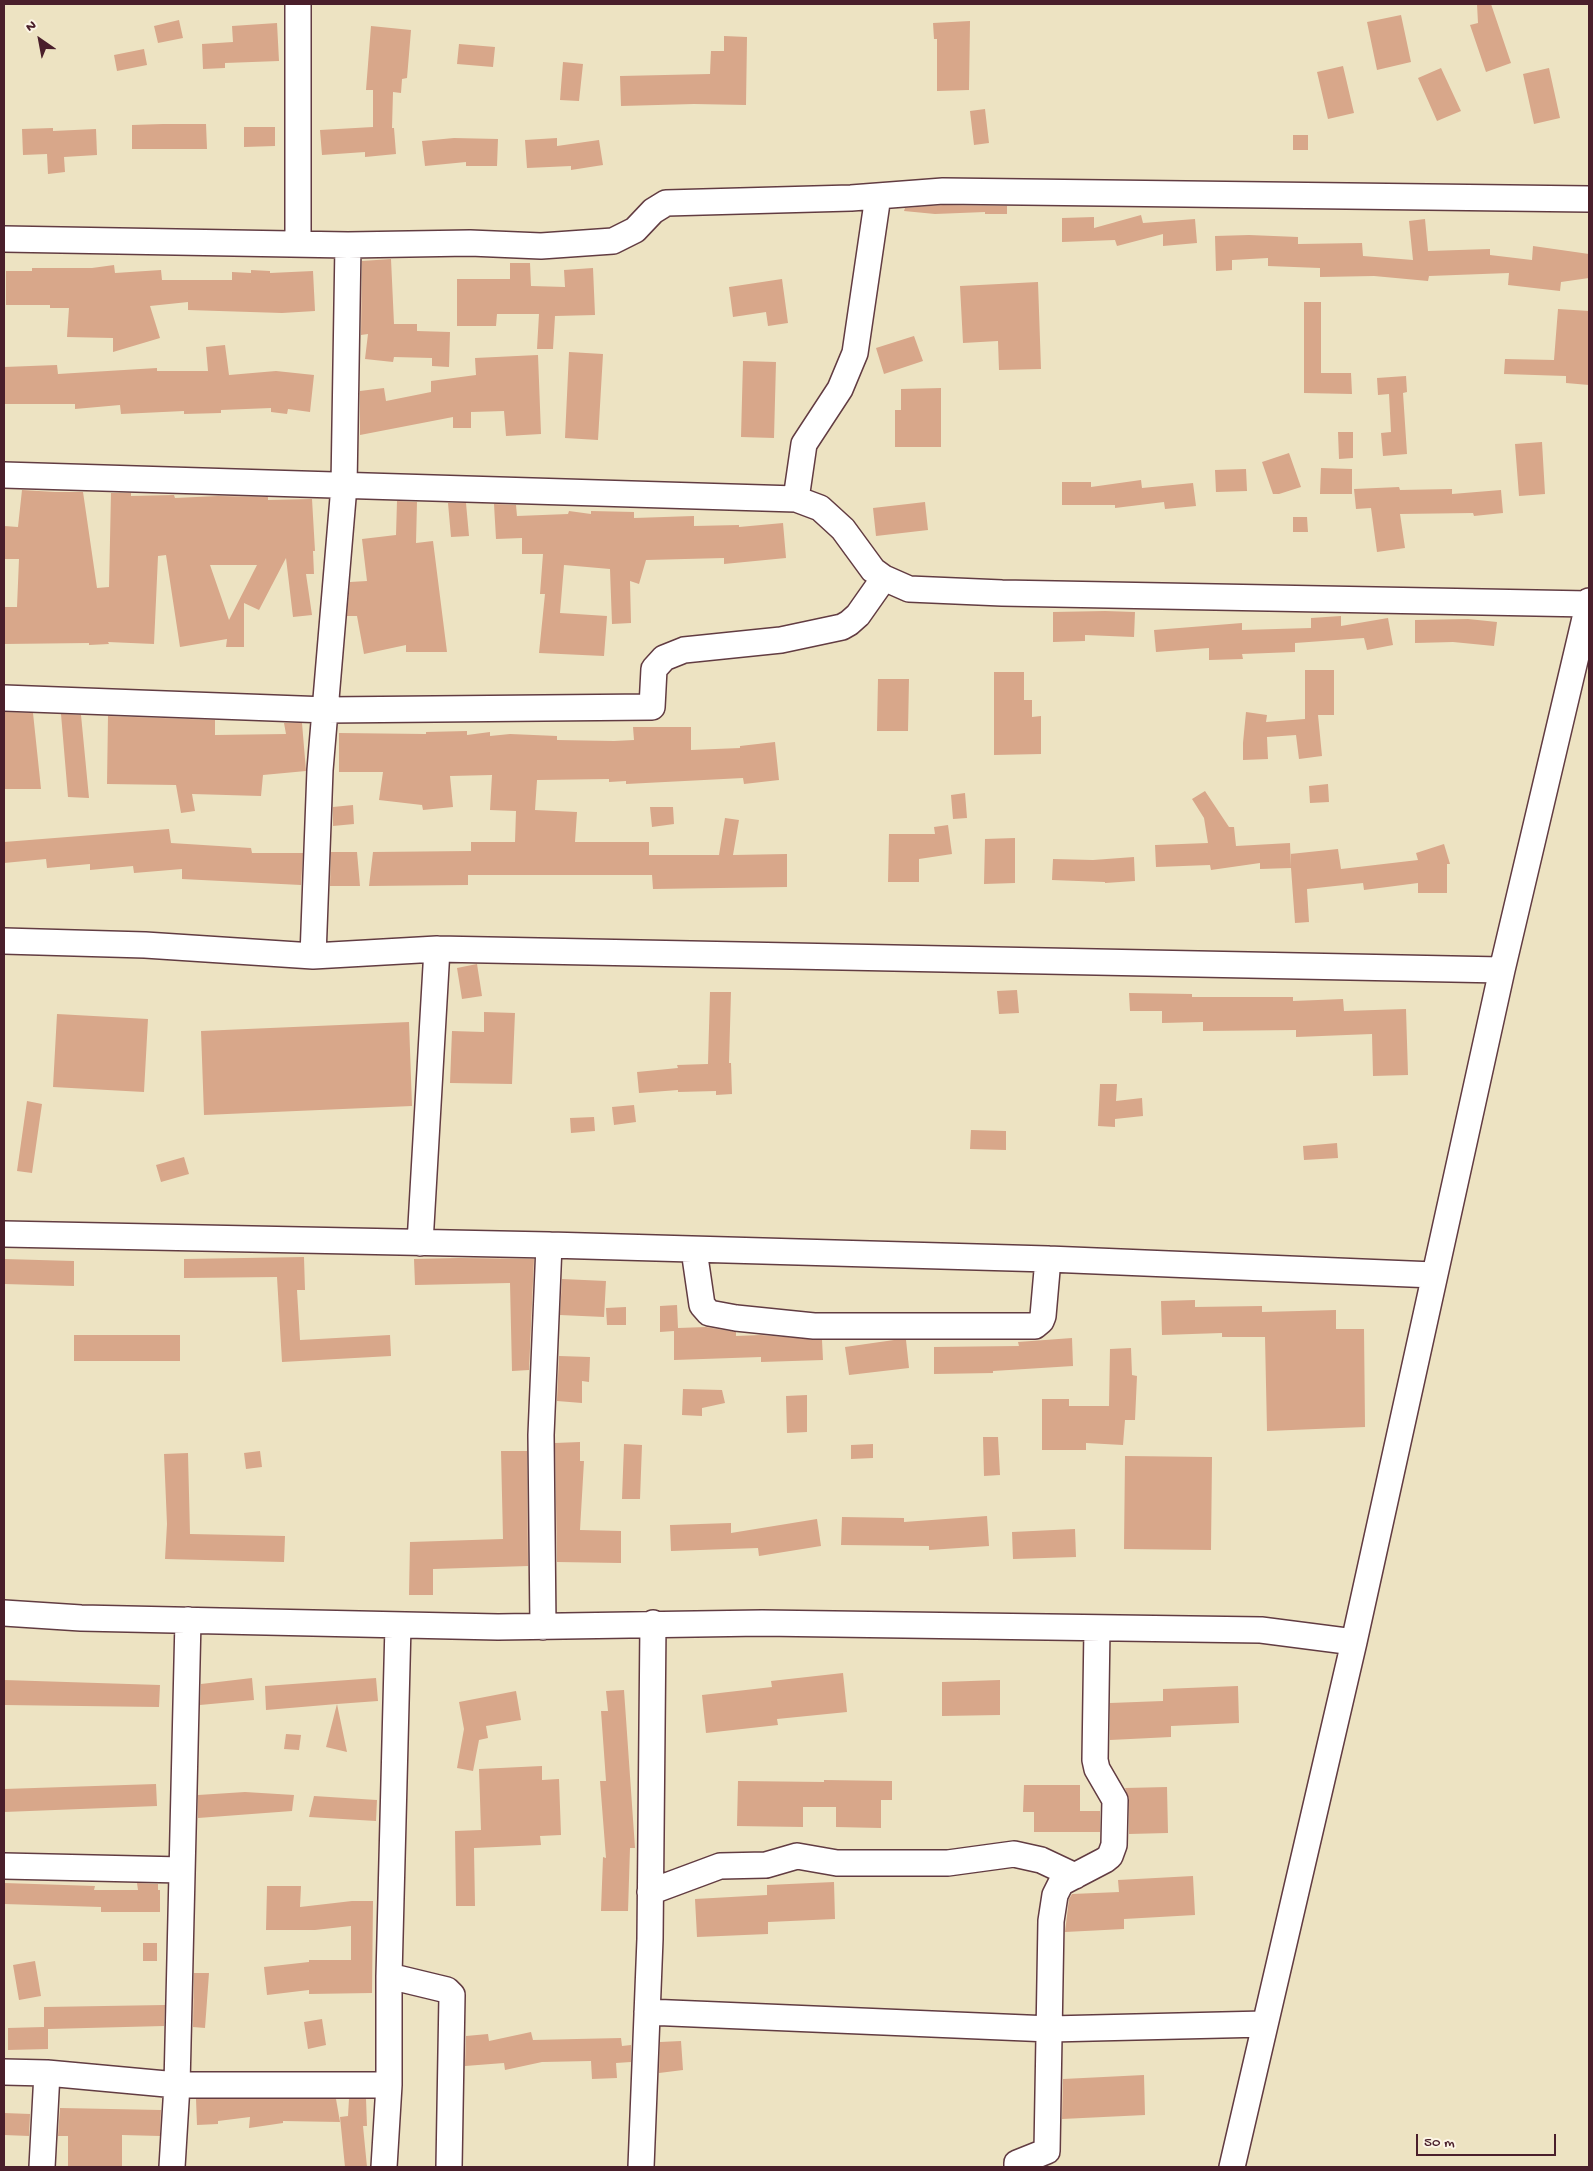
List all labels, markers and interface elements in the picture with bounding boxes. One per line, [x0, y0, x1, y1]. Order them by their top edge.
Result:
north arrow [15, 15, 65, 65]
text: N [23, 17, 40, 37]
scale bar [1418, 2124, 1558, 2156]
text: 50 m [1424, 2134, 1455, 2152]

